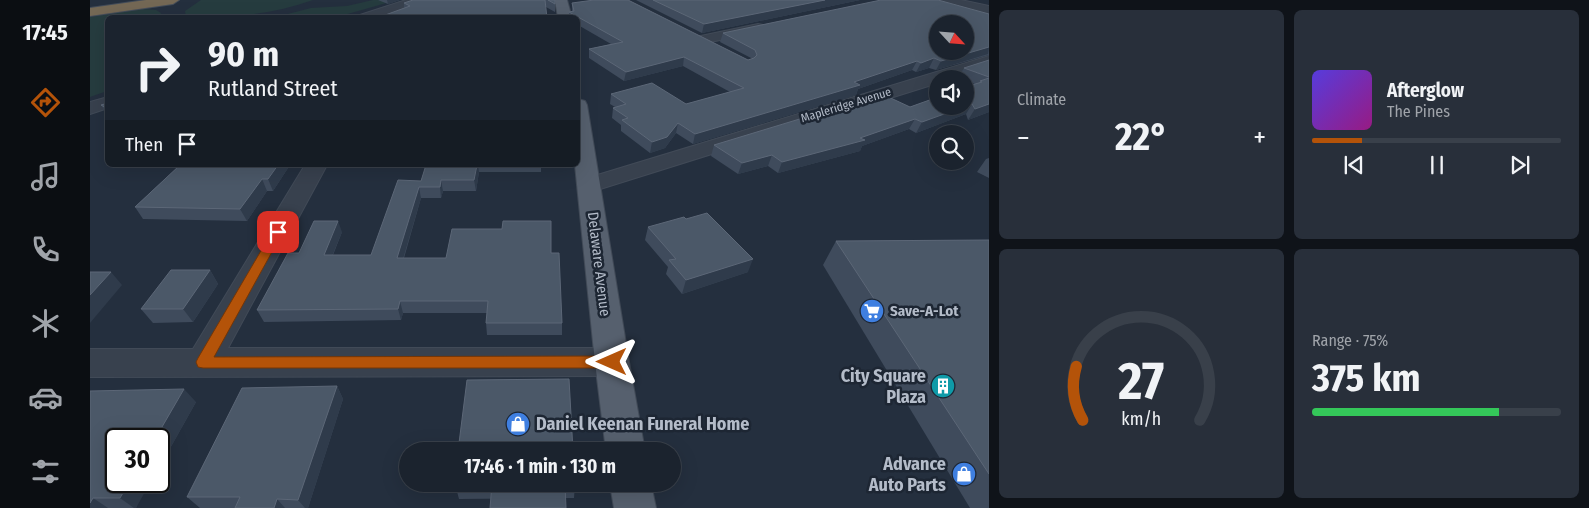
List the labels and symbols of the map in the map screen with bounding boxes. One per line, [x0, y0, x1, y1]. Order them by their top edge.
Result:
north arrow [929, 15, 974, 60]
street label: Mapleridge Avenue [799, 85, 893, 125]
pin [257, 211, 299, 253]
street label: Delaware Avenue [584, 211, 614, 317]
supermarket icon: Save-A-Lot [859, 298, 885, 324]
place label: Save-A-Lot [890, 302, 959, 320]
position arrow [585, 335, 637, 387]
place label: City Square Plaza [841, 365, 926, 408]
building icon: City Square Plaza [930, 373, 956, 399]
shop icon: Daniel Keenan Funeral Home [505, 411, 531, 437]
place label: Daniel Keenan Funeral Home [536, 413, 749, 435]
speed limit sign: 30 [105, 428, 170, 493]
place label: Advance Auto Parts [868, 453, 946, 496]
shop icon: Advance Auto Parts [951, 461, 977, 487]

